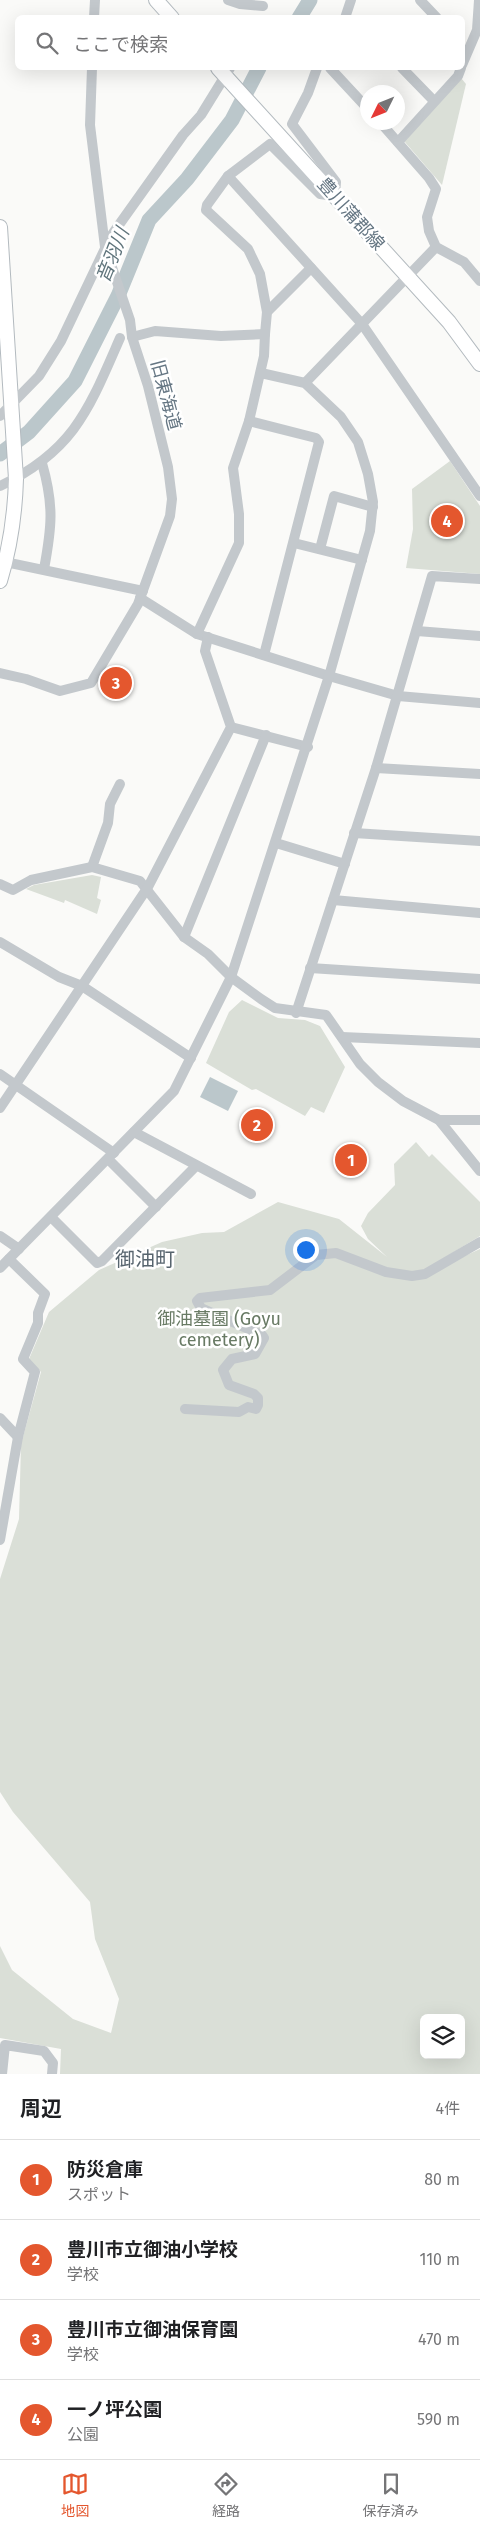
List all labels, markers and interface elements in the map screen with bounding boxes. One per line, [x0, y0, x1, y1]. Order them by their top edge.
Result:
search box [15, 15, 465, 70]
icon: search [33, 29, 61, 57]
text: ここで検索 [73, 33, 168, 56]
north arrow [360, 85, 405, 130]
street label: 豊川蒲郡線 [313, 173, 389, 255]
water label: 音羽川 [91, 223, 135, 286]
street label: 旧東海道 [146, 357, 186, 433]
pin: 4 [431, 502, 463, 540]
pin: 3 [100, 664, 132, 702]
pin: 2 [241, 1106, 273, 1144]
pin: 1 [335, 1141, 367, 1179]
your location [293, 1237, 319, 1263]
district label: 御油町 [115, 1247, 175, 1271]
park label: 御油墓園 (Goyu cemetery) [157, 1308, 281, 1351]
map controls [420, 2014, 465, 2059]
button: layers [420, 2014, 465, 2059]
text: 周辺 [20, 2096, 62, 2122]
text: 4件 [435, 2099, 460, 2118]
text: 防災倉庫 [67, 2158, 143, 2181]
text: 1 [32, 2170, 40, 2189]
text: 80 m [424, 2170, 460, 2189]
text: スポット [67, 2185, 131, 2204]
text: 豊川市立御油小学校 [67, 2238, 238, 2261]
text: 2 [32, 2250, 40, 2269]
text: 110 m [419, 2250, 460, 2269]
text: 学校 [67, 2265, 99, 2284]
text: 豊川市立御油保育園 [67, 2318, 238, 2341]
text: 3 [32, 2330, 40, 2349]
text: 470 m [418, 2330, 460, 2349]
text: 学校 [67, 2345, 99, 2364]
text: 一ノ坪公園 [67, 2398, 162, 2421]
text: 4 [31, 2410, 41, 2429]
text: 590 m [417, 2410, 460, 2429]
text: 公園 [67, 2425, 99, 2444]
tab: 地図 [61, 2470, 89, 2520]
tab: 経路 [212, 2470, 240, 2520]
tab: 保存済み [363, 2470, 419, 2520]

